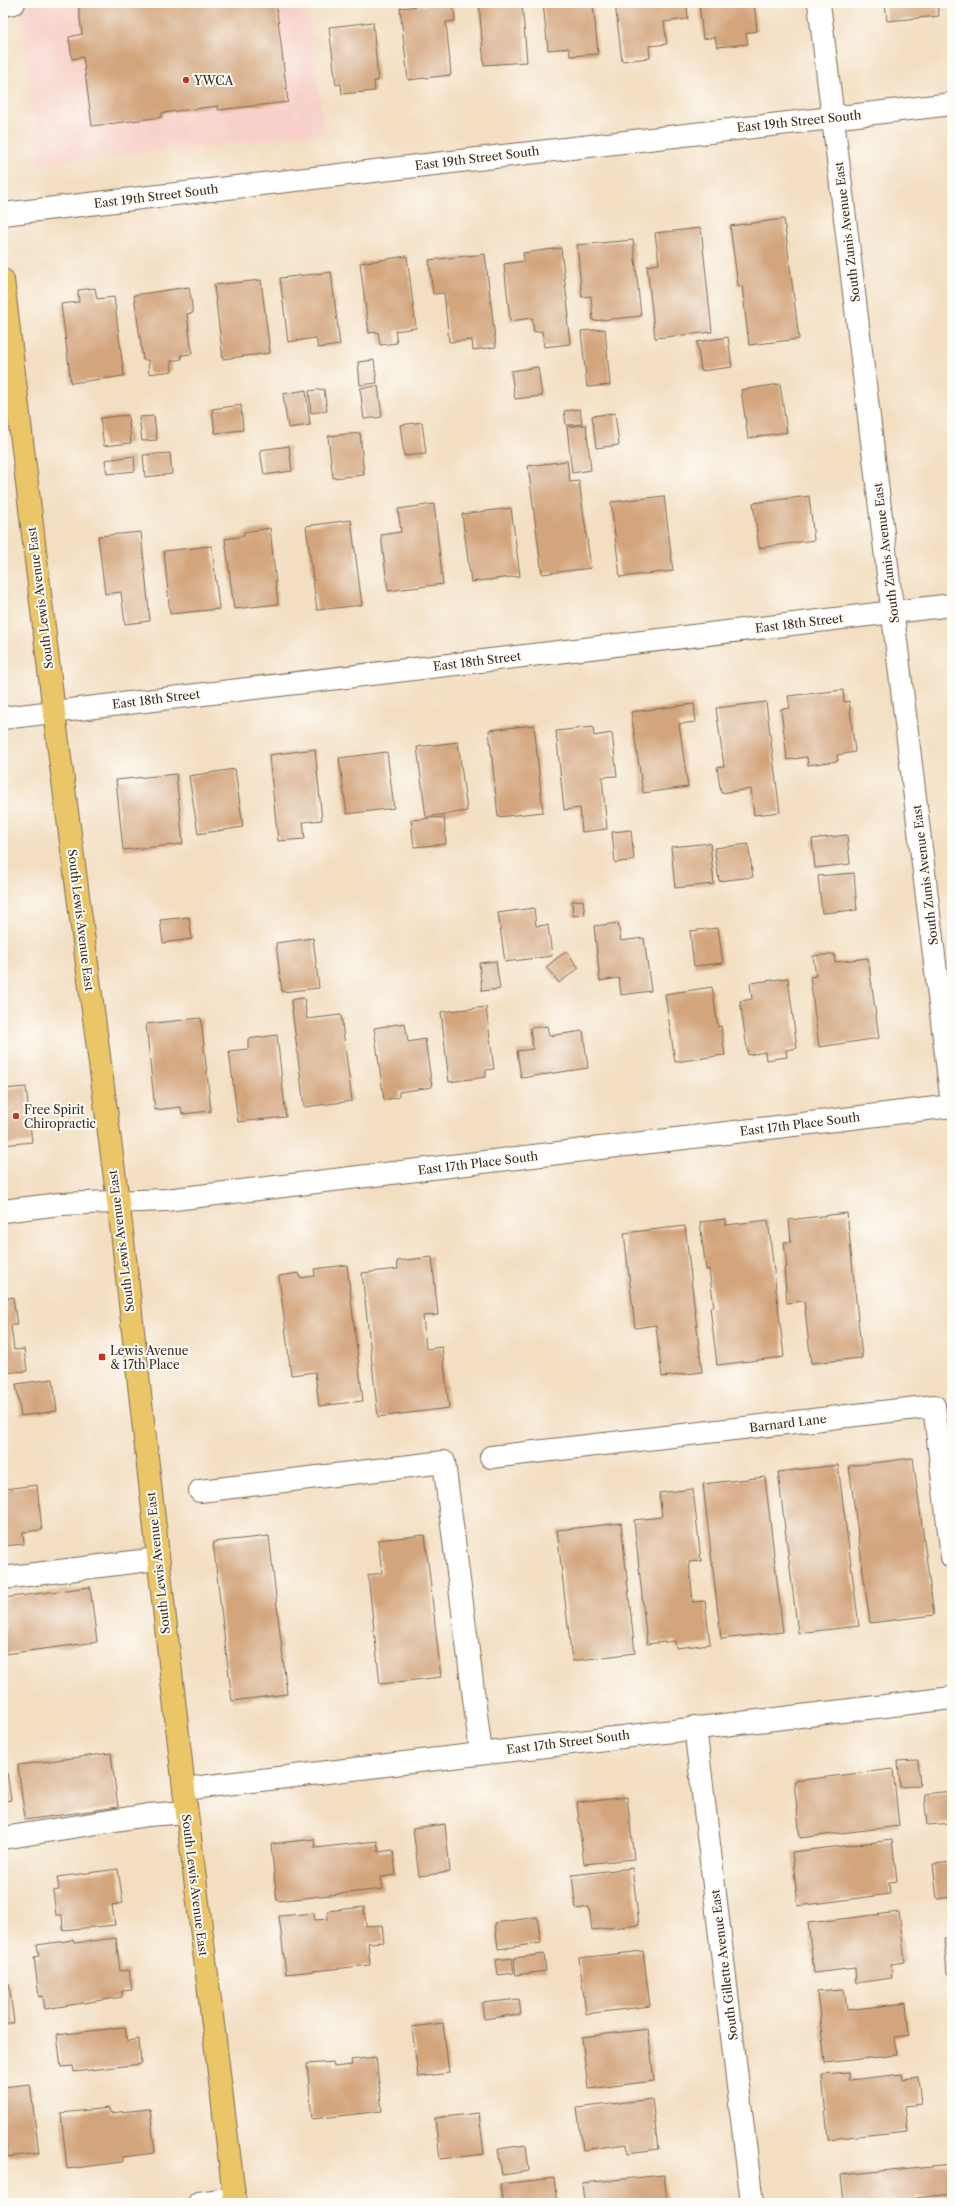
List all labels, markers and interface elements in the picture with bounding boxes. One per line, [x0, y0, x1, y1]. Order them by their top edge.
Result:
place label: YWCA [193, 73, 234, 88]
marker: YWCA [181, 75, 191, 85]
street label: East 19th Street South [736, 107, 862, 135]
street label: East 19th Street South [414, 143, 540, 173]
street label: South Zunis Avenue East [831, 160, 863, 303]
street label: East 19th Street South [93, 181, 219, 211]
street label: South Zunis Avenue East [870, 481, 902, 624]
street label: South Lewis Avenue East [24, 526, 56, 670]
street label: East 18th Street [754, 610, 844, 636]
street label: East 18th Street [432, 648, 522, 674]
street label: East 18th Street [111, 686, 201, 712]
street label: South Zunis Avenue East [909, 803, 941, 946]
street label: South Lewis Avenue East [65, 848, 97, 992]
place label: Free Spirit Chiropractic [24, 1102, 96, 1131]
street label: East 17th Place South [739, 1109, 861, 1139]
marker: Free Spirit Chiropractic [11, 1111, 21, 1121]
street label: East 17th Place South [417, 1148, 539, 1178]
street label: South Lewis Avenue East [105, 1169, 137, 1313]
place label: Lewis Avenue & 17th Place [110, 1343, 189, 1372]
marker: Lewis Avenue & 17th Place [97, 1352, 107, 1362]
street label: Barnard Lane [749, 1411, 828, 1435]
street label: South Lewis Avenue East [143, 1491, 173, 1635]
street label: East 17th Street South [506, 1727, 631, 1757]
street label: South Lewis Avenue East [179, 1813, 211, 1957]
street label: South Gillette Avenue East [707, 1888, 741, 2041]

